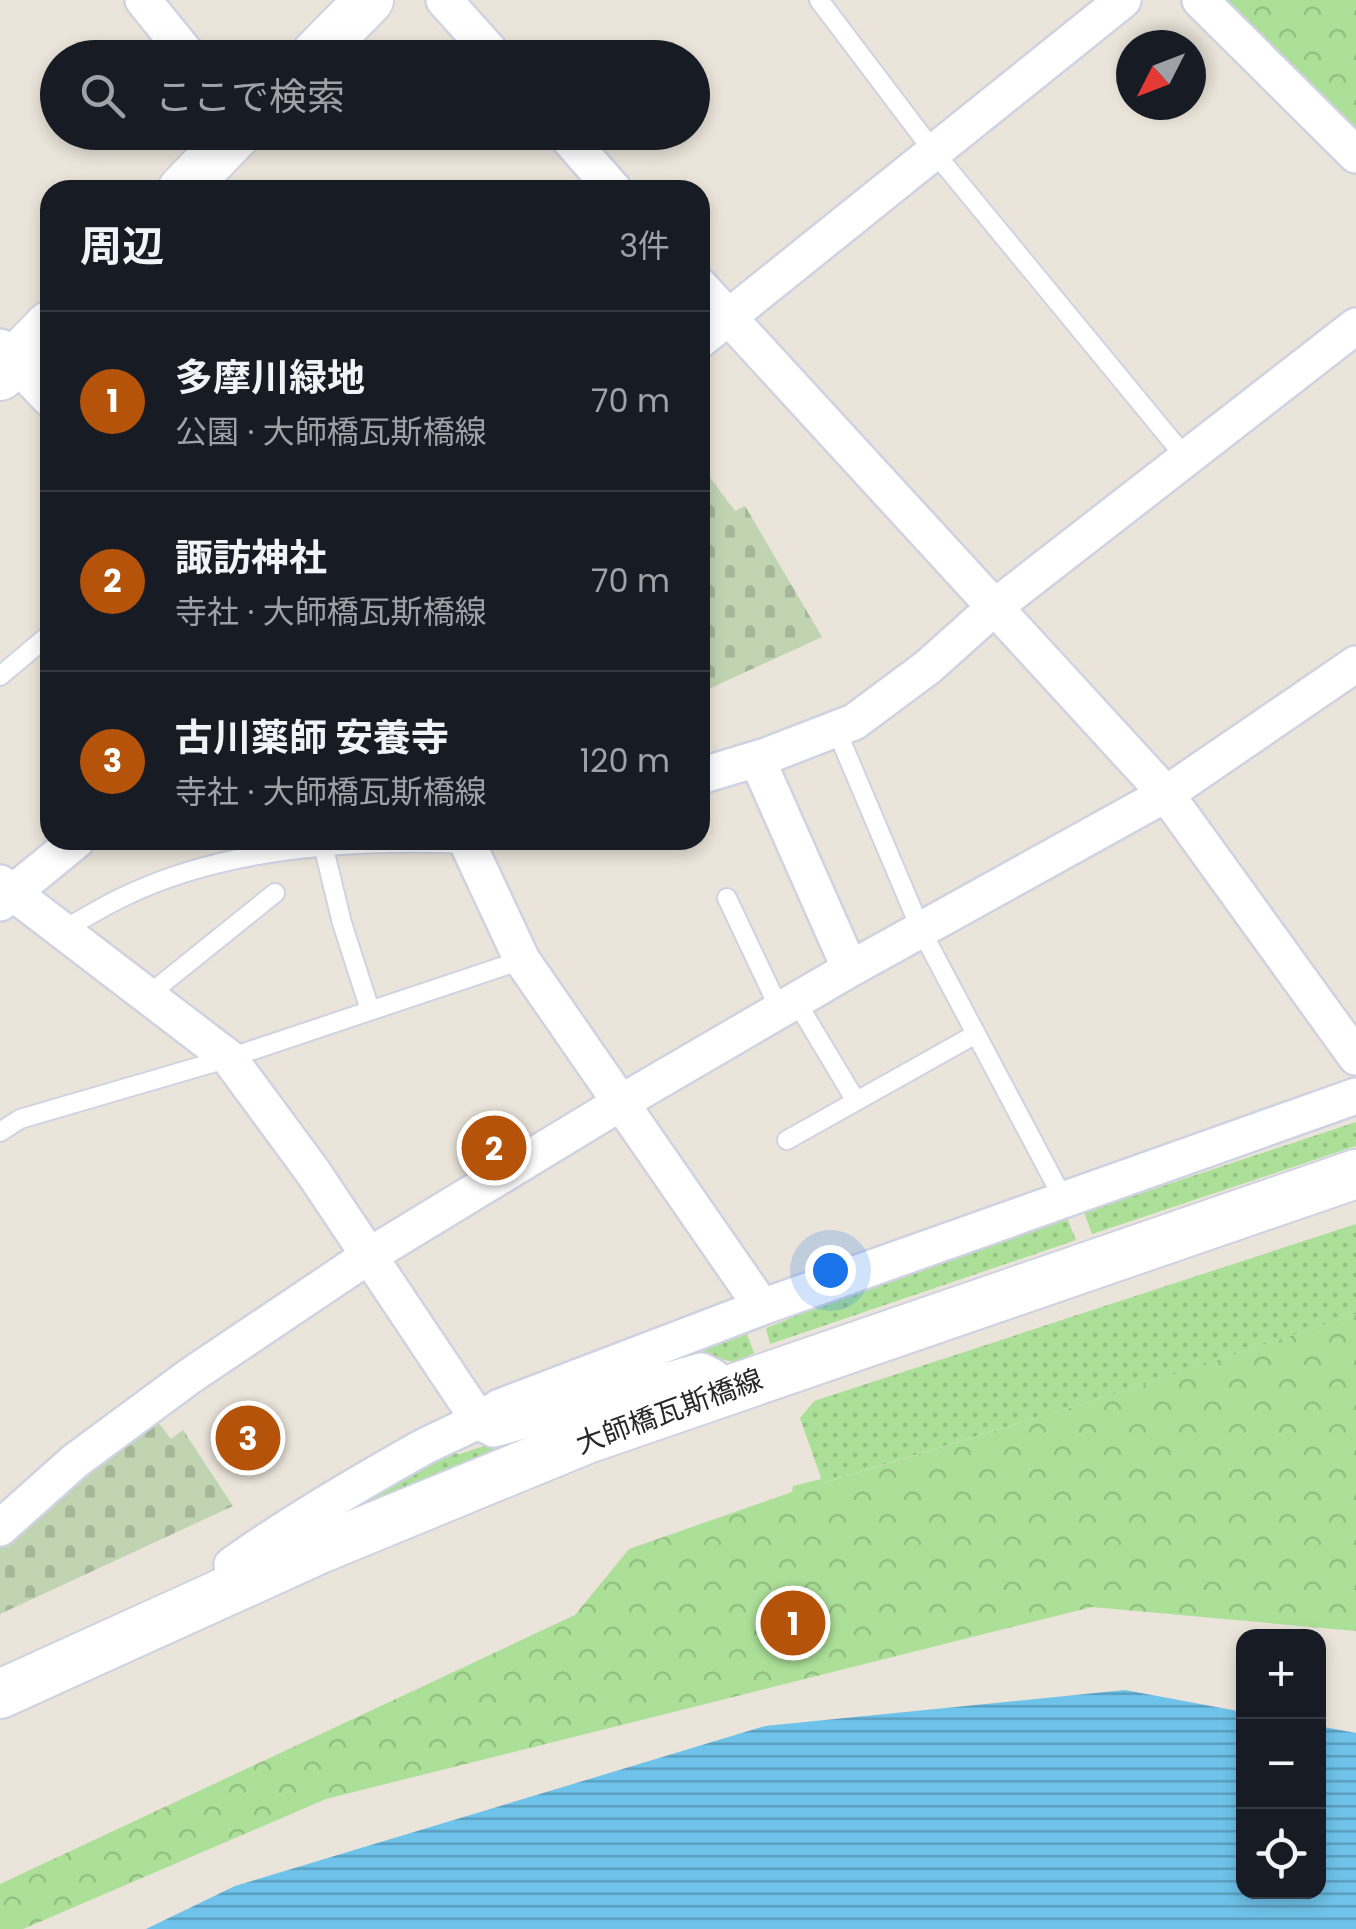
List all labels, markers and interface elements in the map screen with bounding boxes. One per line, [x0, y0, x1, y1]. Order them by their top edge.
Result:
north arrow [1116, 30, 1206, 120]
search box [40, 40, 710, 150]
icon: search [75, 68, 130, 123]
text: ここで検索 [155, 70, 345, 123]
text: 周辺 [80, 217, 164, 276]
text: 3件 [619, 223, 670, 268]
text: 多摩川緑地 [175, 351, 365, 404]
text: 1 [106, 378, 119, 423]
text: 70 m [591, 378, 670, 423]
text: 公園 · 大師橋瓦斯橋線 [175, 409, 487, 454]
text: 諏訪神社 [175, 531, 327, 584]
text: 2 [103, 558, 122, 603]
text: 70 m [591, 558, 670, 603]
text: 寺社 · 大師橋瓦斯橋線 [175, 589, 487, 634]
text: 古川薬師 安養寺 [175, 711, 449, 764]
text: 3 [103, 738, 122, 783]
text: 120 m [580, 738, 670, 783]
text: 寺社 · 大師橋瓦斯橋線 [175, 769, 487, 814]
pin: 2 [462, 1110, 526, 1186]
your location [805, 1245, 856, 1296]
street label: 大師橋瓦斯橋線 [570, 1360, 768, 1463]
pin: 3 [216, 1400, 280, 1476]
pin: 1 [760, 1586, 826, 1660]
map controls [1236, 1629, 1326, 1899]
button: + [1236, 1629, 1326, 1719]
button: − [1236, 1719, 1326, 1809]
button: locate [1236, 1809, 1326, 1899]

